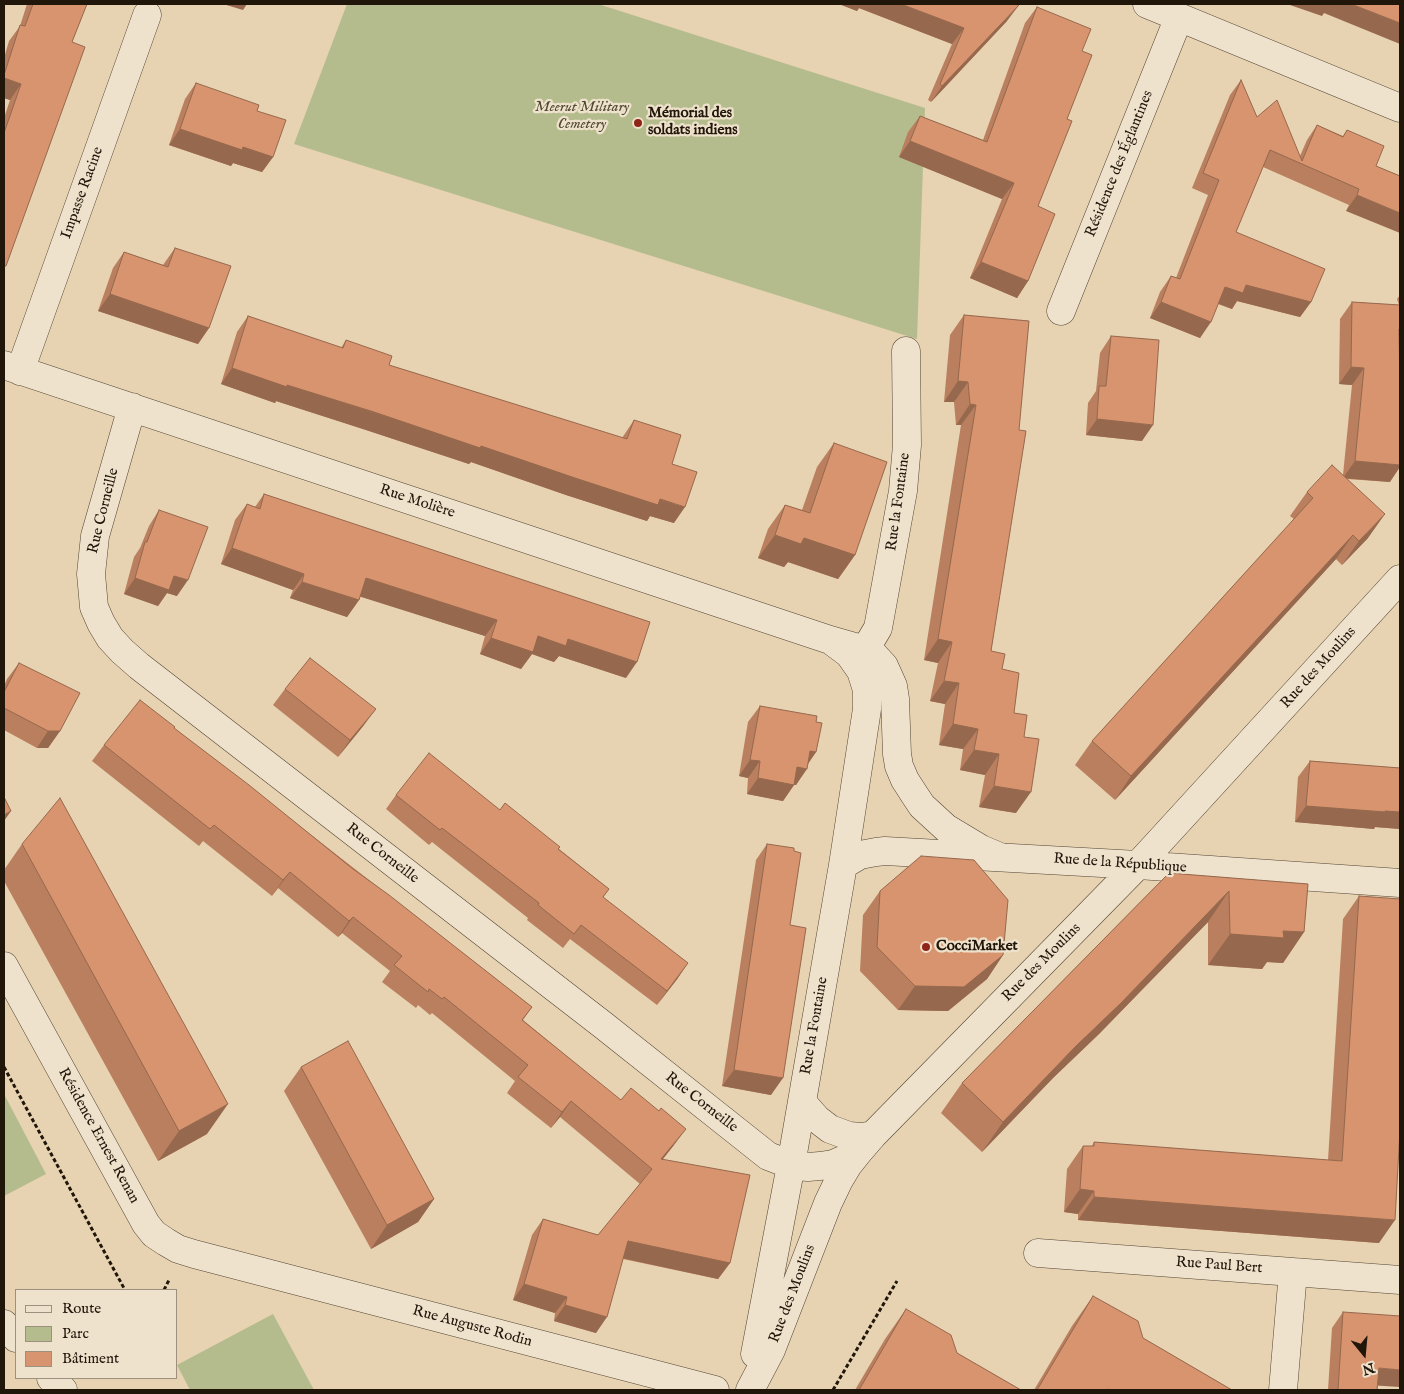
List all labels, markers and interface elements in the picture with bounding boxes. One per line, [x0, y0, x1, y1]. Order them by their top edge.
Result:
street label: Résidence des Églantines [1082, 88, 1158, 240]
park label: Meerut Military Cemetery [535, 99, 629, 134]
place label: Mémorial des soldats indiens [648, 105, 738, 140]
marker: Mémorial des soldats indiens [632, 117, 644, 129]
street label: Impasse Racine [58, 145, 108, 241]
street label: Rue la Fontaine [883, 452, 915, 552]
street label: Rue Corneille [85, 466, 123, 556]
street label: Rue Molière [377, 481, 457, 523]
street label: Rue des Moulins [1278, 623, 1360, 713]
street label: Rue Corneille [342, 820, 422, 888]
street label: Rue de la République [1053, 850, 1187, 878]
street label: Rue des Moulins [999, 920, 1085, 1006]
place label: CocciMarket [936, 938, 1018, 956]
marker: CocciMarket [920, 941, 932, 953]
street label: Rue la Fontaine [798, 976, 832, 1076]
street label: Résidence Ernest Renan [53, 1065, 143, 1207]
street label: Rue Corneille [661, 1069, 741, 1137]
street label: Rue des Moulins [766, 1242, 820, 1346]
street label: Rue Paul Bert [1175, 1254, 1263, 1278]
legend [15, 1289, 178, 1379]
text: Route [62, 1299, 101, 1318]
street label: Rue Auguste Rodin [410, 1302, 534, 1352]
text: Parc [62, 1324, 89, 1343]
north arrow [1339, 1329, 1389, 1379]
text: Bâtiment [62, 1349, 119, 1368]
text: N [1360, 1358, 1377, 1379]

